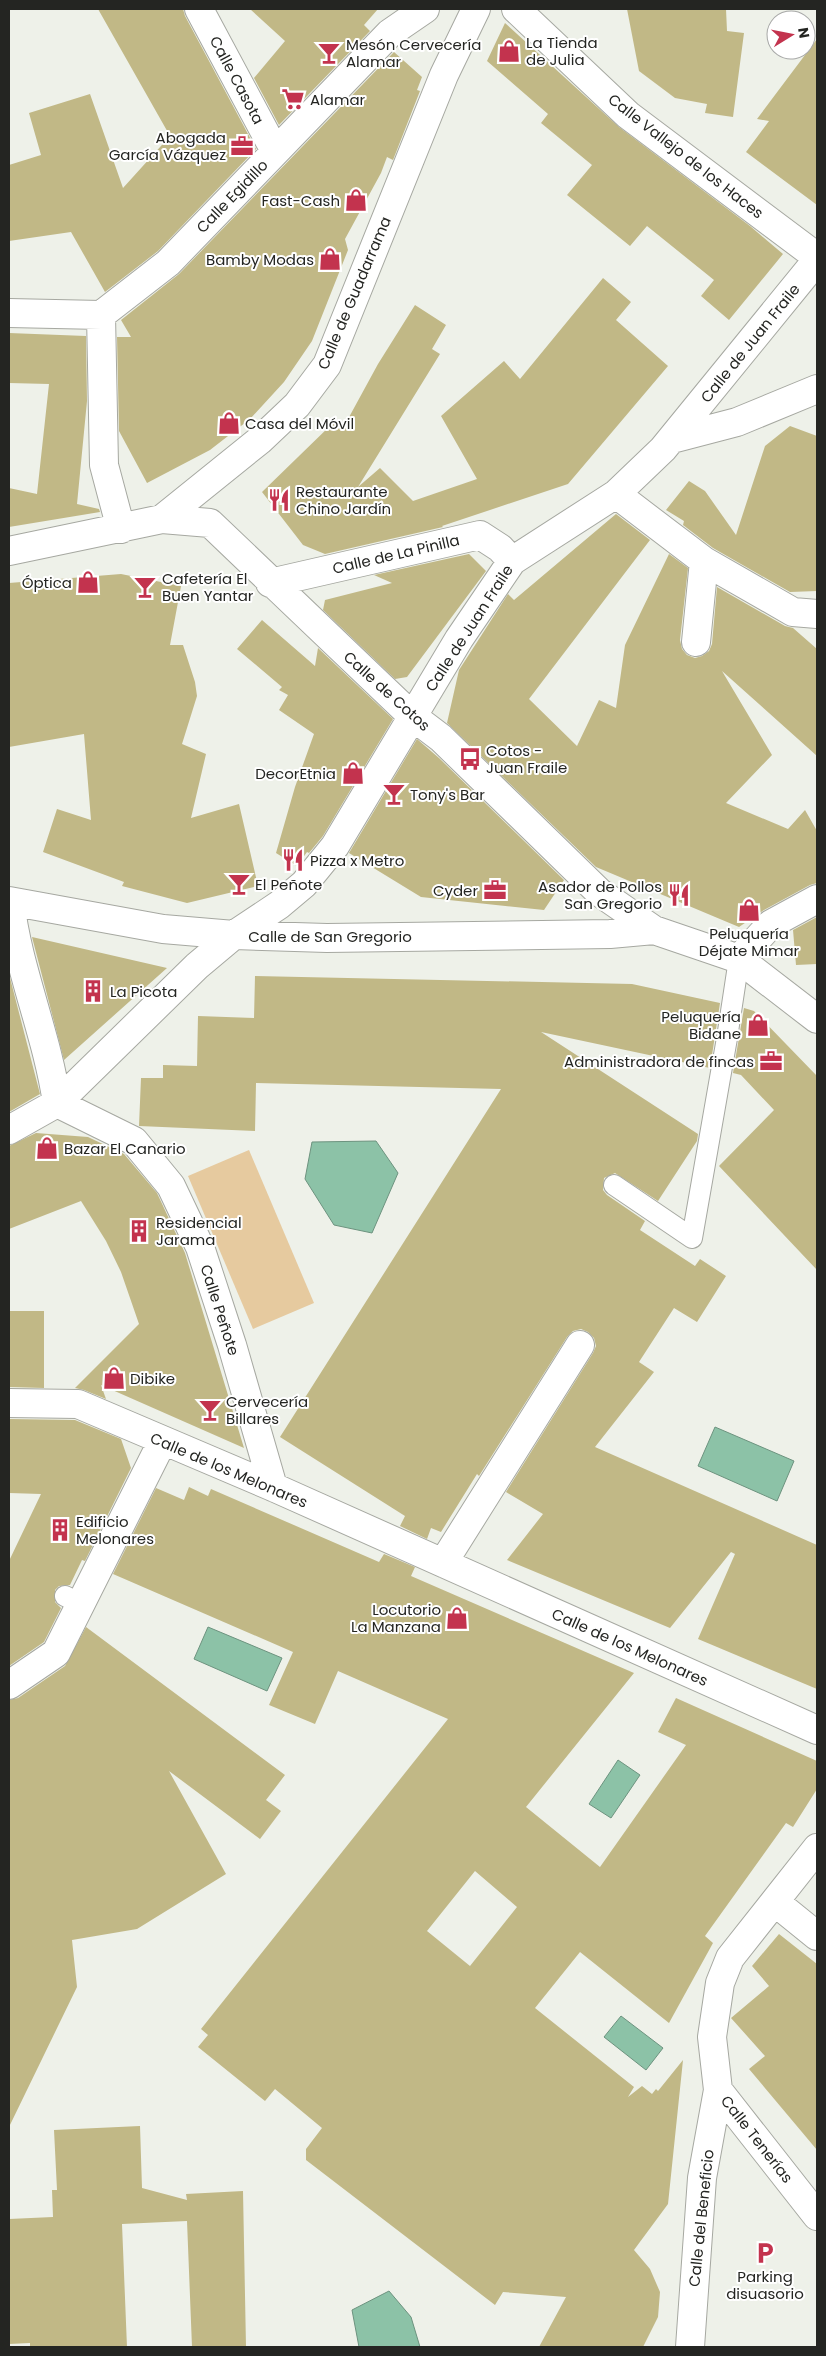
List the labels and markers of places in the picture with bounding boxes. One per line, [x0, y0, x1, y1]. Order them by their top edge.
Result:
place label: La Tienda de Julia [526, 32, 598, 70]
place label: Mesón Cervecería Alamar [346, 34, 481, 72]
shop icon: La Tienda de Julia [496, 38, 522, 64]
bar icon: Mesón Cervecería Alamar [316, 40, 342, 66]
supermarket icon: Alamar [280, 86, 306, 112]
place label: Alamar [310, 89, 366, 110]
place label: Abogada García Vázquez [109, 127, 226, 165]
office icon: Abogada García Vázquez [229, 133, 255, 159]
shop icon: Fast-Cash [343, 187, 369, 213]
place label: Fast-Cash [262, 190, 340, 211]
shop icon: Bamby Modas [317, 246, 343, 272]
place label: Bamby Modas [206, 249, 314, 270]
shop icon: Casa del Móvil [216, 410, 242, 436]
place label: Casa del Móvil [245, 413, 354, 434]
place label: Restaurante Chino Jardín [296, 481, 391, 519]
restaurant icon: Restaurante Chino Jardín [266, 487, 292, 513]
place label: Cafetería El Buen Yantar [162, 568, 254, 606]
shop icon: Óptica [75, 569, 101, 595]
place label: Óptica [22, 572, 72, 593]
bar icon: Cafetería El Buen Yantar [132, 574, 158, 600]
place label: Cotos - Juan Fraile [486, 740, 567, 778]
bus stop icon: Cotos - Juan Fraile [457, 746, 483, 772]
shop icon: DecorEtnia [340, 760, 366, 786]
place label: DecorEtnia [255, 763, 336, 784]
bar icon: Tony's Bar [381, 781, 407, 807]
place label: Tony's Bar [410, 784, 485, 805]
restaurant icon: Pizza x Metro [280, 847, 306, 873]
place label: Pizza x Metro [310, 850, 404, 871]
bar icon: El Peñote [226, 871, 252, 897]
place label: El Peñote [255, 874, 322, 895]
place label: Asador de Pollos San Gregorio [538, 876, 662, 914]
office icon: Cyder [482, 877, 508, 903]
place label: Cyder [433, 880, 478, 901]
restaurant icon: Asador de Pollos San Gregorio [666, 882, 692, 908]
shop icon: Peluquería Déjate Mimar [736, 897, 762, 923]
place label: Peluquería Déjate Mimar [699, 923, 800, 961]
building icon: La Picota [80, 978, 106, 1004]
place label: La Picota [110, 981, 177, 1002]
place label: Peluquería Bidane [661, 1006, 741, 1044]
shop icon: Peluquería Bidane [745, 1012, 771, 1038]
office icon: Administradora de fincas [758, 1048, 784, 1074]
place label: Administradora de fincas [564, 1051, 754, 1072]
shop icon: Bazar El Canario [34, 1135, 60, 1161]
place label: Bazar El Canario [64, 1138, 186, 1159]
place label: Residencial Jarama [156, 1212, 242, 1250]
building icon: Residencial Jarama [126, 1218, 152, 1244]
shop icon: Dibike [101, 1365, 127, 1391]
place label: Dibike [130, 1368, 175, 1389]
place label: Cervecería Billares [226, 1391, 308, 1429]
bar icon: Cervecería Billares [197, 1397, 223, 1423]
place label: Edificio Melonares [76, 1511, 154, 1549]
building icon: Edificio Melonares [47, 1517, 73, 1543]
place label: Locutorio La Manzana [351, 1599, 441, 1637]
shop icon: Locutorio La Manzana [444, 1605, 470, 1631]
parking icon: Parking disuasorio [752, 2240, 778, 2266]
place label: Parking disuasorio [726, 2266, 804, 2304]

